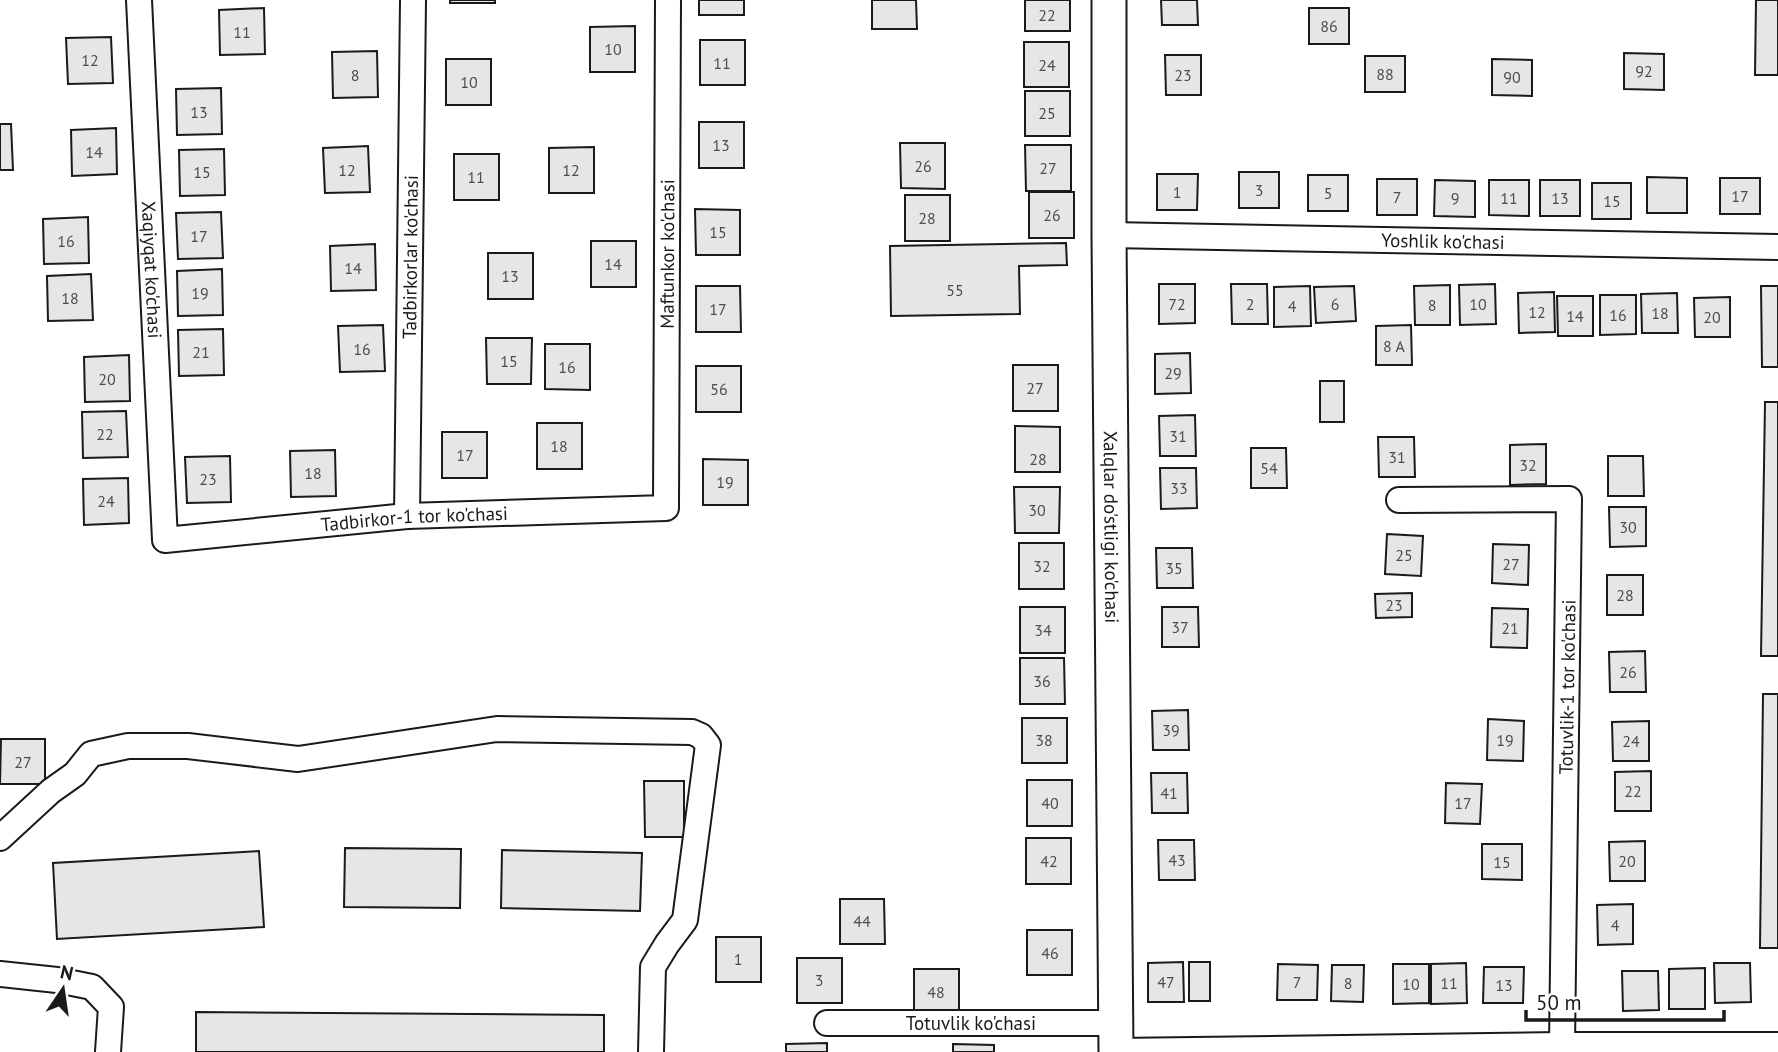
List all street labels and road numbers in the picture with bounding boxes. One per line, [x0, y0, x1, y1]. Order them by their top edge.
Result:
street label: Tadbirkorlar ko'chasi [397, 175, 423, 339]
street label: Maftunkor ko'chasi [655, 179, 679, 329]
street label: Xaqiyqat ko'chasi [137, 200, 167, 339]
street label: Yoshlik ko'chasi [1381, 228, 1505, 254]
street label: Xalqlar do'stligi ko'chasi [1099, 431, 1124, 623]
street label: Tadbirkor-1 tor ko'chasi [320, 501, 508, 536]
street label: Totuvlik-1 tor ko'chasi [1553, 599, 1581, 775]
street label: Totuvlik ko'chasi [906, 1011, 1036, 1035]

